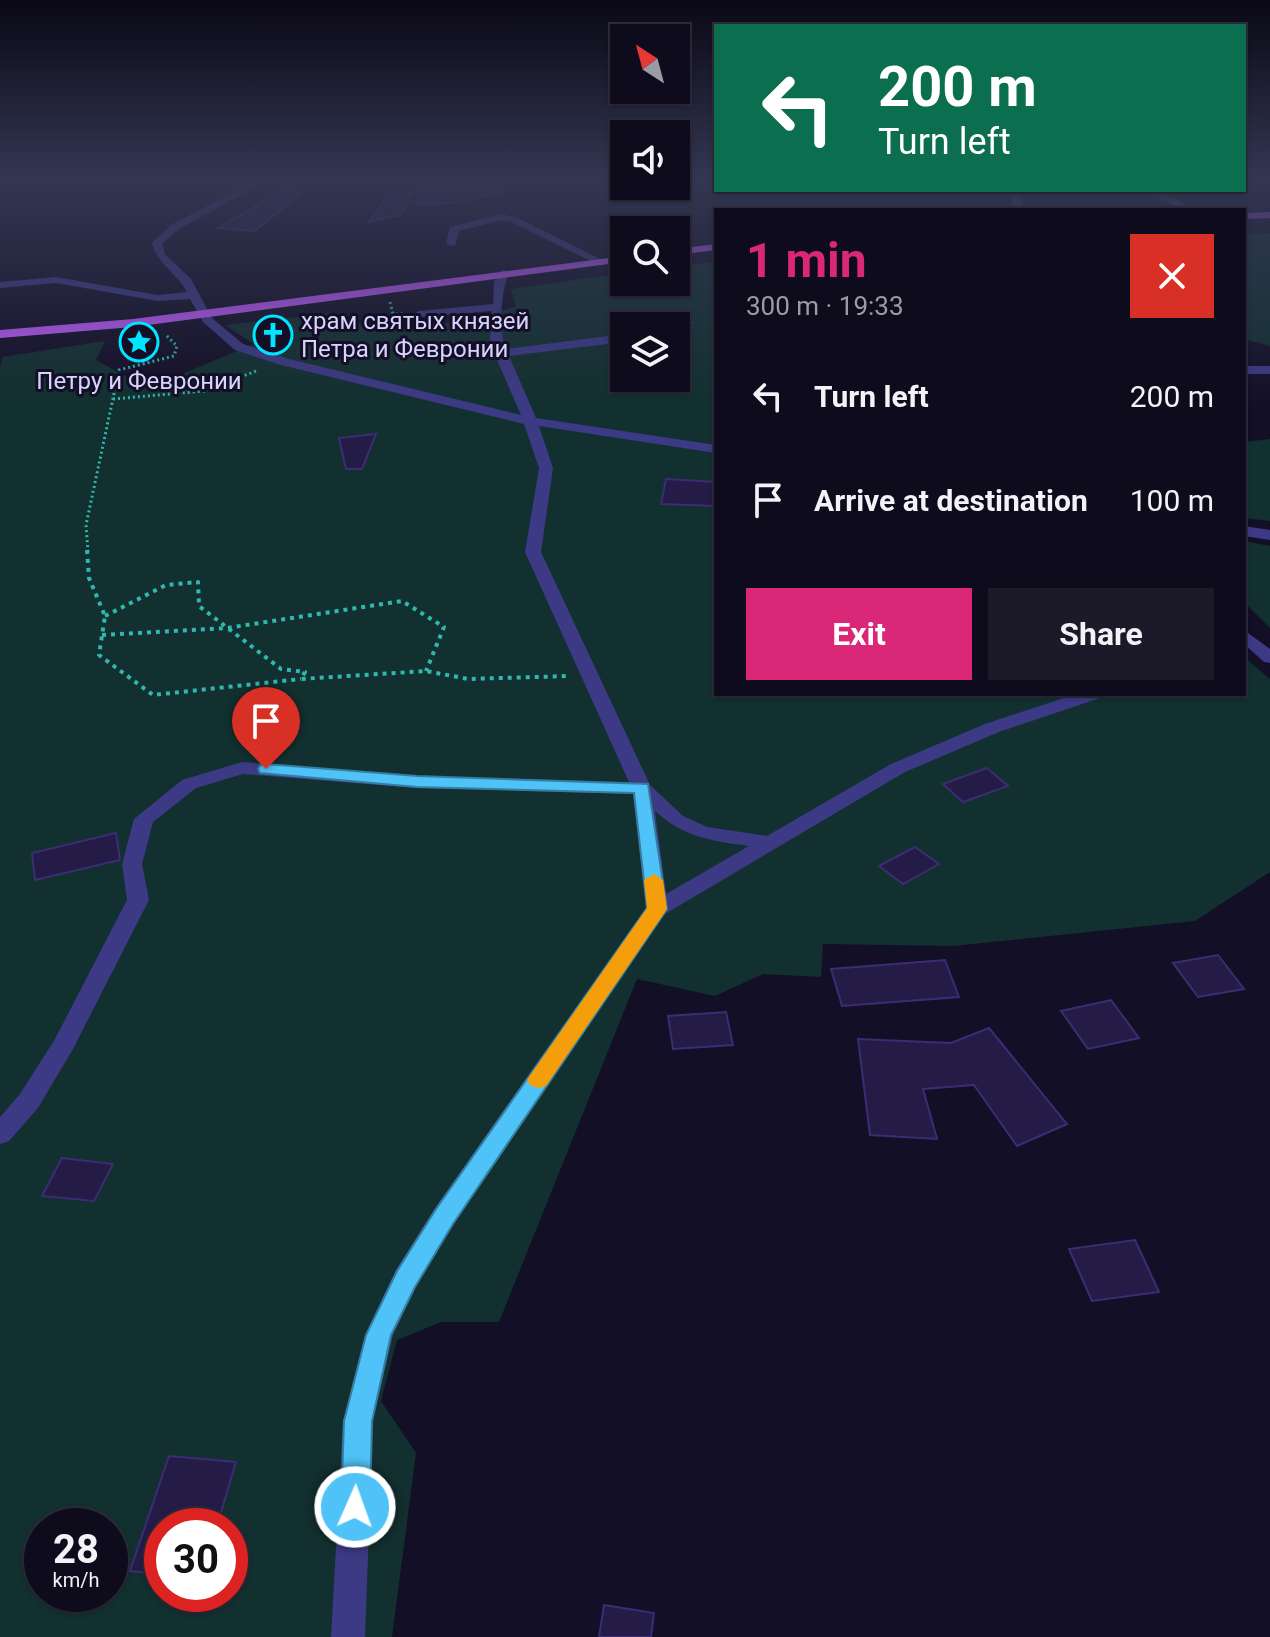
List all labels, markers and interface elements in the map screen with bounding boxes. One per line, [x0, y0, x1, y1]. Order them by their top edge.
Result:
north arrow [610, 24, 690, 104]
map controls [610, 24, 690, 392]
text: 200 m [878, 54, 1037, 120]
icon: left [746, 56, 850, 160]
button: sound [610, 120, 690, 200]
text: Turn left [878, 121, 1011, 163]
button: search [610, 216, 690, 296]
text: 1 min [746, 232, 867, 289]
button: close [1130, 234, 1214, 318]
text: 300 m · 19:33 [746, 291, 904, 321]
place label: храм святых князей Петра и Февронии [301, 307, 529, 363]
button: layers [610, 312, 690, 392]
church icon: храм святых князей Петра и Февронии [252, 314, 294, 356]
place icon: Петру и Февронии [118, 321, 160, 363]
place label: Петру и Февронии [36, 367, 242, 395]
icon: left [746, 374, 790, 418]
text: Turn left [814, 379, 929, 414]
text: 200 m [1130, 379, 1214, 414]
icon: arrive [746, 478, 790, 522]
text: Arrive at destination [814, 483, 1088, 518]
text: 100 m [1130, 483, 1214, 518]
button: Exit [746, 588, 972, 680]
button: Share [988, 588, 1214, 680]
pin [232, 687, 300, 769]
icon: arrive [244, 699, 288, 743]
position arrow [313, 1465, 397, 1549]
speed limit sign: 30 [144, 1508, 248, 1612]
text: 28 [53, 1526, 99, 1573]
text: km/h [53, 1568, 99, 1592]

